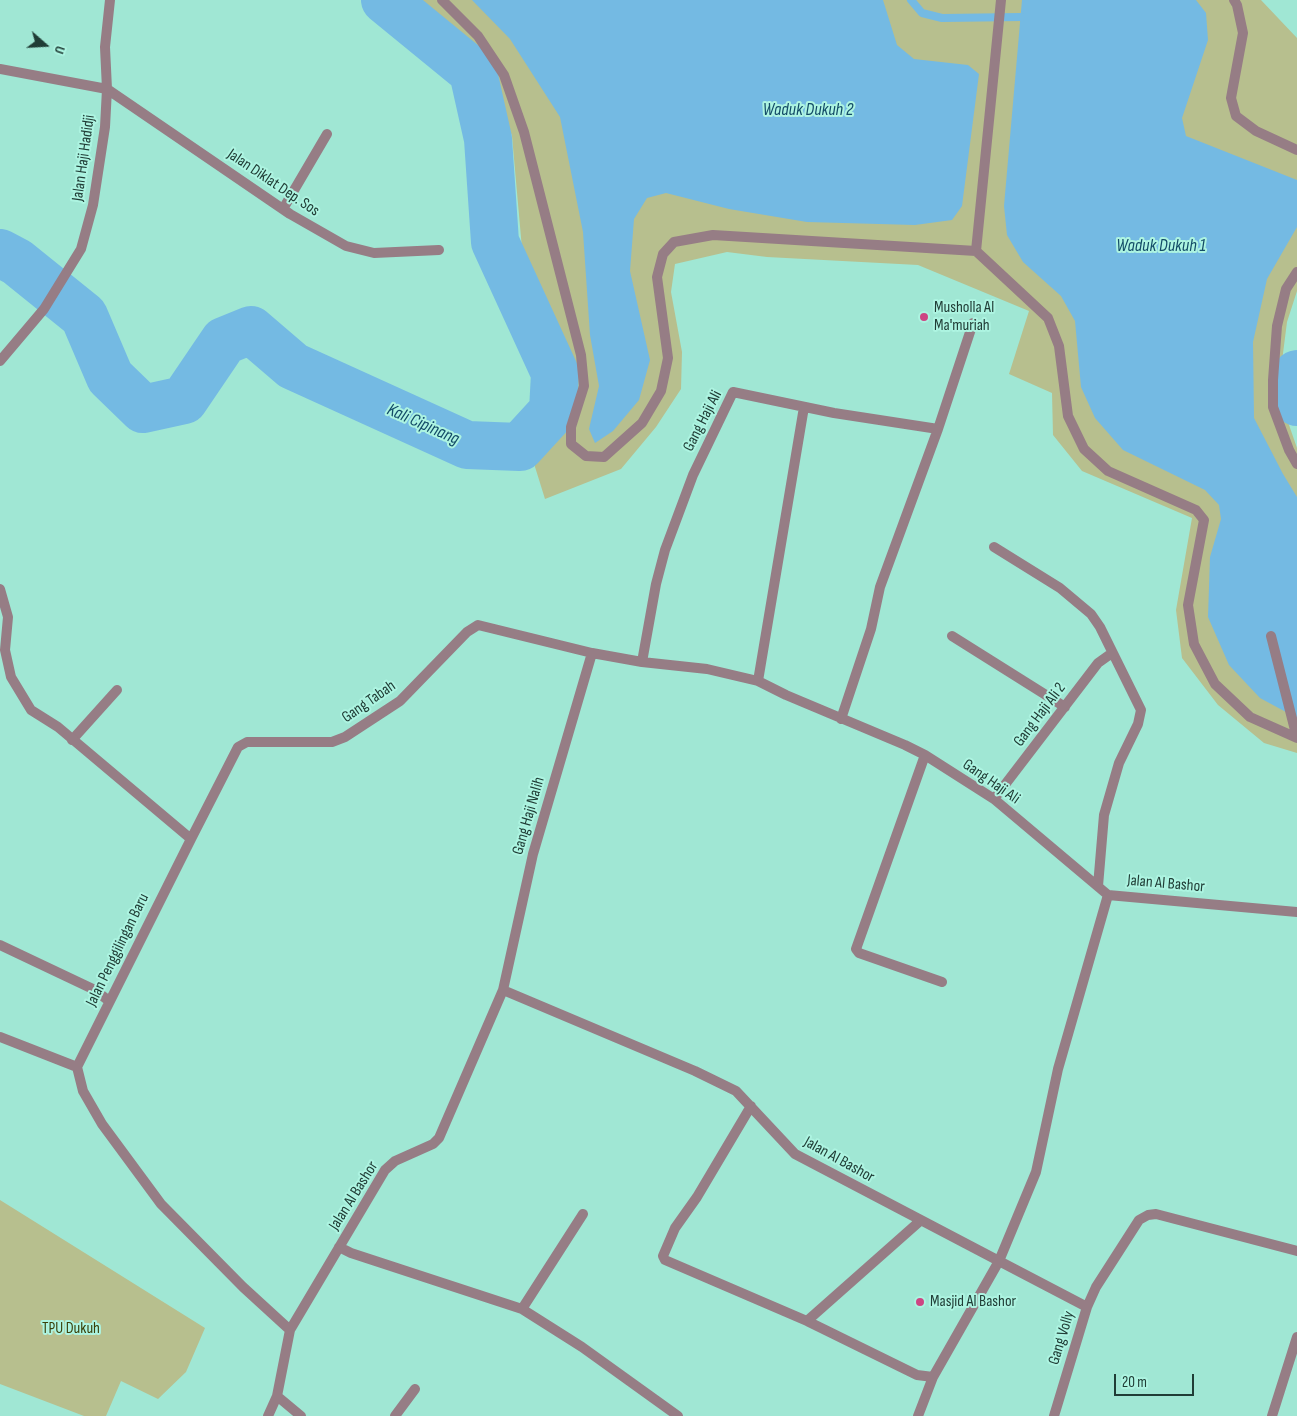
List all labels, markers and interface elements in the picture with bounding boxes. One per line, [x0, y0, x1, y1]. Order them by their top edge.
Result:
north arrow [20, 20, 70, 70]
text: U [50, 44, 69, 56]
water label: Waduk Dukuh 2 [763, 99, 853, 121]
street label: Jalan Haji Hadidji [68, 114, 100, 202]
street label: Jalan Diklat Dep. Sos [223, 145, 323, 221]
water label: Waduk Dukuh 1 [1116, 235, 1206, 257]
place label: Musholla Al Ma'muriah [934, 298, 994, 336]
marker: Musholla Al Ma'muriah [918, 311, 930, 323]
street label: Gang Haji Ali [679, 387, 727, 455]
water label: Kali Cipinang [384, 400, 462, 450]
street label: Gang Tabah [338, 677, 400, 727]
street label: Gang Haji Ali 2 [1010, 679, 1070, 751]
street label: Gang Haji Ali [959, 755, 1023, 809]
street label: Gang Haji Nalih [509, 775, 549, 857]
street label: Jalan Al Bashor [1126, 871, 1206, 897]
street label: Jalan Penggilingan Baru [82, 890, 154, 1010]
street label: Jalan Al Bashor [800, 1133, 878, 1187]
street label: Jalan Al Bashor [325, 1158, 383, 1234]
place label: Masjid Al Bashor [930, 1292, 1016, 1312]
marker: Masjid Al Bashor [914, 1296, 926, 1308]
street label: Gang Volly [1045, 1309, 1079, 1367]
park label: TPU Dukuh [42, 1319, 100, 1339]
scale bar [1117, 1364, 1197, 1396]
text: 20 m [1122, 1373, 1147, 1392]

